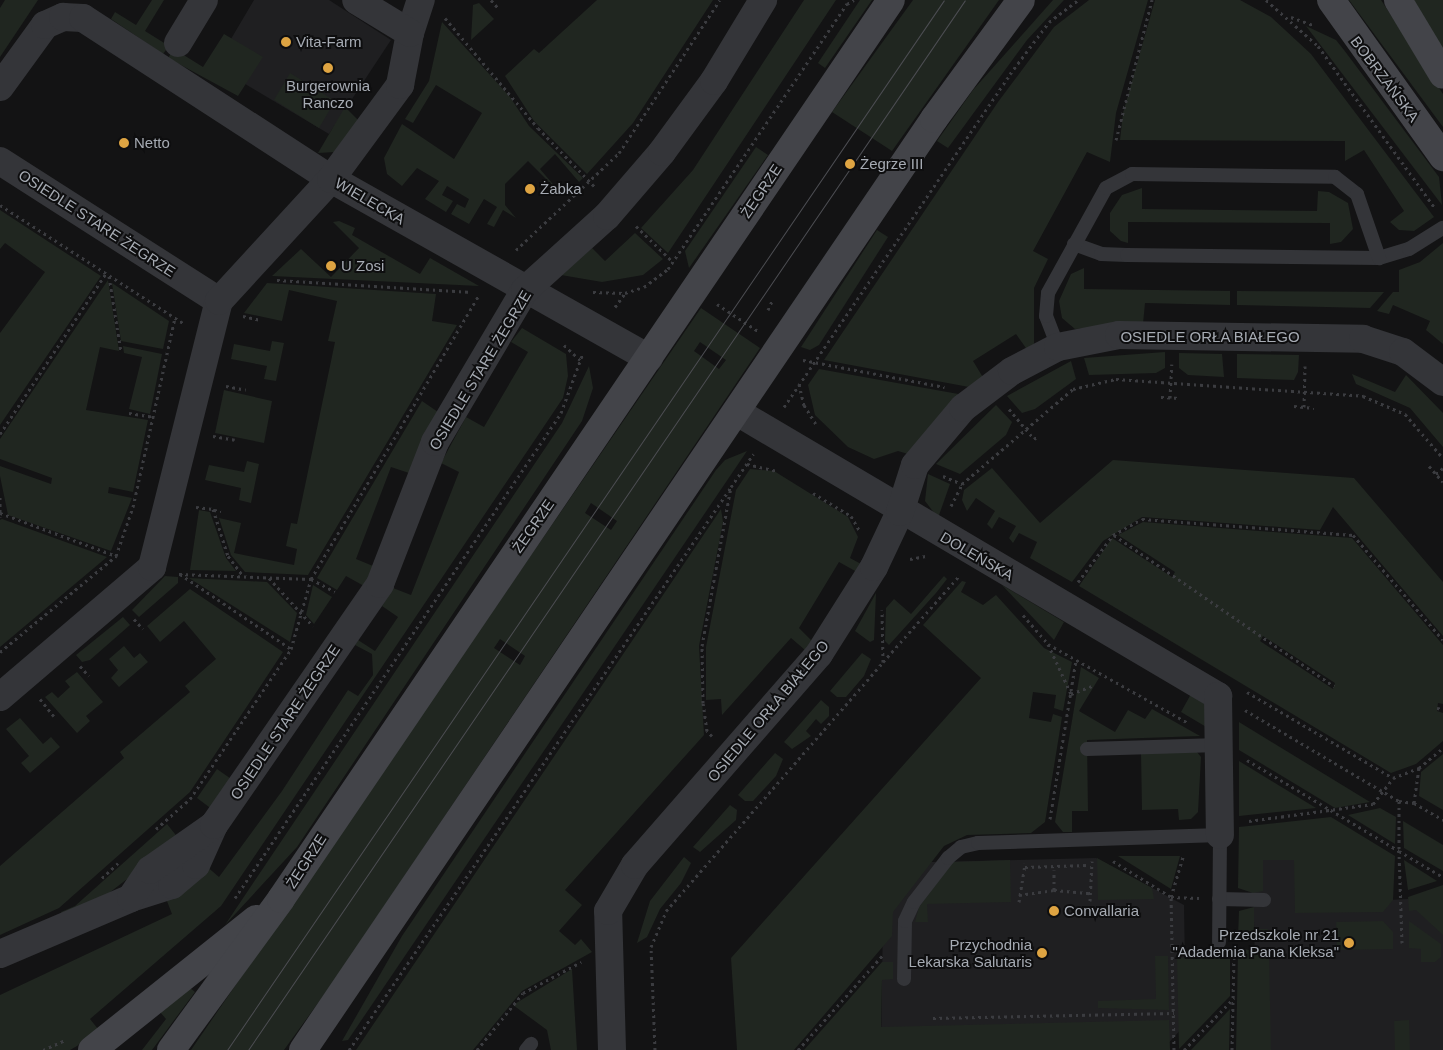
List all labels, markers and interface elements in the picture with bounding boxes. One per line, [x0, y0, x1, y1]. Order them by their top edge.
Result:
place label: Vita-Farm [296, 33, 362, 51]
street label: BOBRZAŃSKA [1347, 33, 1423, 125]
marker: Vita-Farm [280, 36, 292, 48]
marker: Burgerownia Ranczo [322, 62, 334, 74]
place label: Burgerownia Ranczo [286, 76, 370, 111]
place label: Netto [134, 134, 170, 152]
marker: Netto [118, 137, 130, 149]
place label: Żegrze III [860, 155, 923, 173]
marker: Żegrze III [844, 158, 856, 170]
street label: ŻEGRZE [737, 161, 785, 221]
street label: OSIEDLE STARE ŻEGRZE [15, 166, 179, 280]
street label: WIELECKA [332, 174, 408, 228]
place label: Żabka [540, 180, 582, 198]
marker: Żabka [524, 183, 536, 195]
place label: U Zosi [341, 257, 384, 275]
marker: U Zosi [325, 260, 337, 272]
street label: OSIEDLE STARE ŻEGRZE [425, 287, 535, 453]
street label: OSIEDLE ORŁA BIAŁEGO [1120, 328, 1300, 346]
street label: ŻEGRZE [508, 496, 558, 556]
street label: DOLEŃSKA [937, 528, 1017, 584]
street label: OSIEDLE ORŁA BIAŁEGO [703, 636, 833, 786]
street label: OSIEDLE STARE ŻEGRZE [226, 641, 344, 803]
street label: ŻEGRZE [282, 831, 330, 891]
place label: Convallaria [1064, 902, 1139, 920]
marker: Convallaria [1048, 905, 1060, 917]
place label: Przedszkole nr 21 "Adademia Pana Kleksa" [1172, 925, 1339, 960]
place label: Przychodnia Lekarska Salutaris [909, 935, 1032, 970]
marker: Przedszkole nr 21 "Adademia Pana Kleksa" [1343, 937, 1355, 949]
marker: Przychodnia Lekarska Salutaris [1036, 947, 1048, 959]

